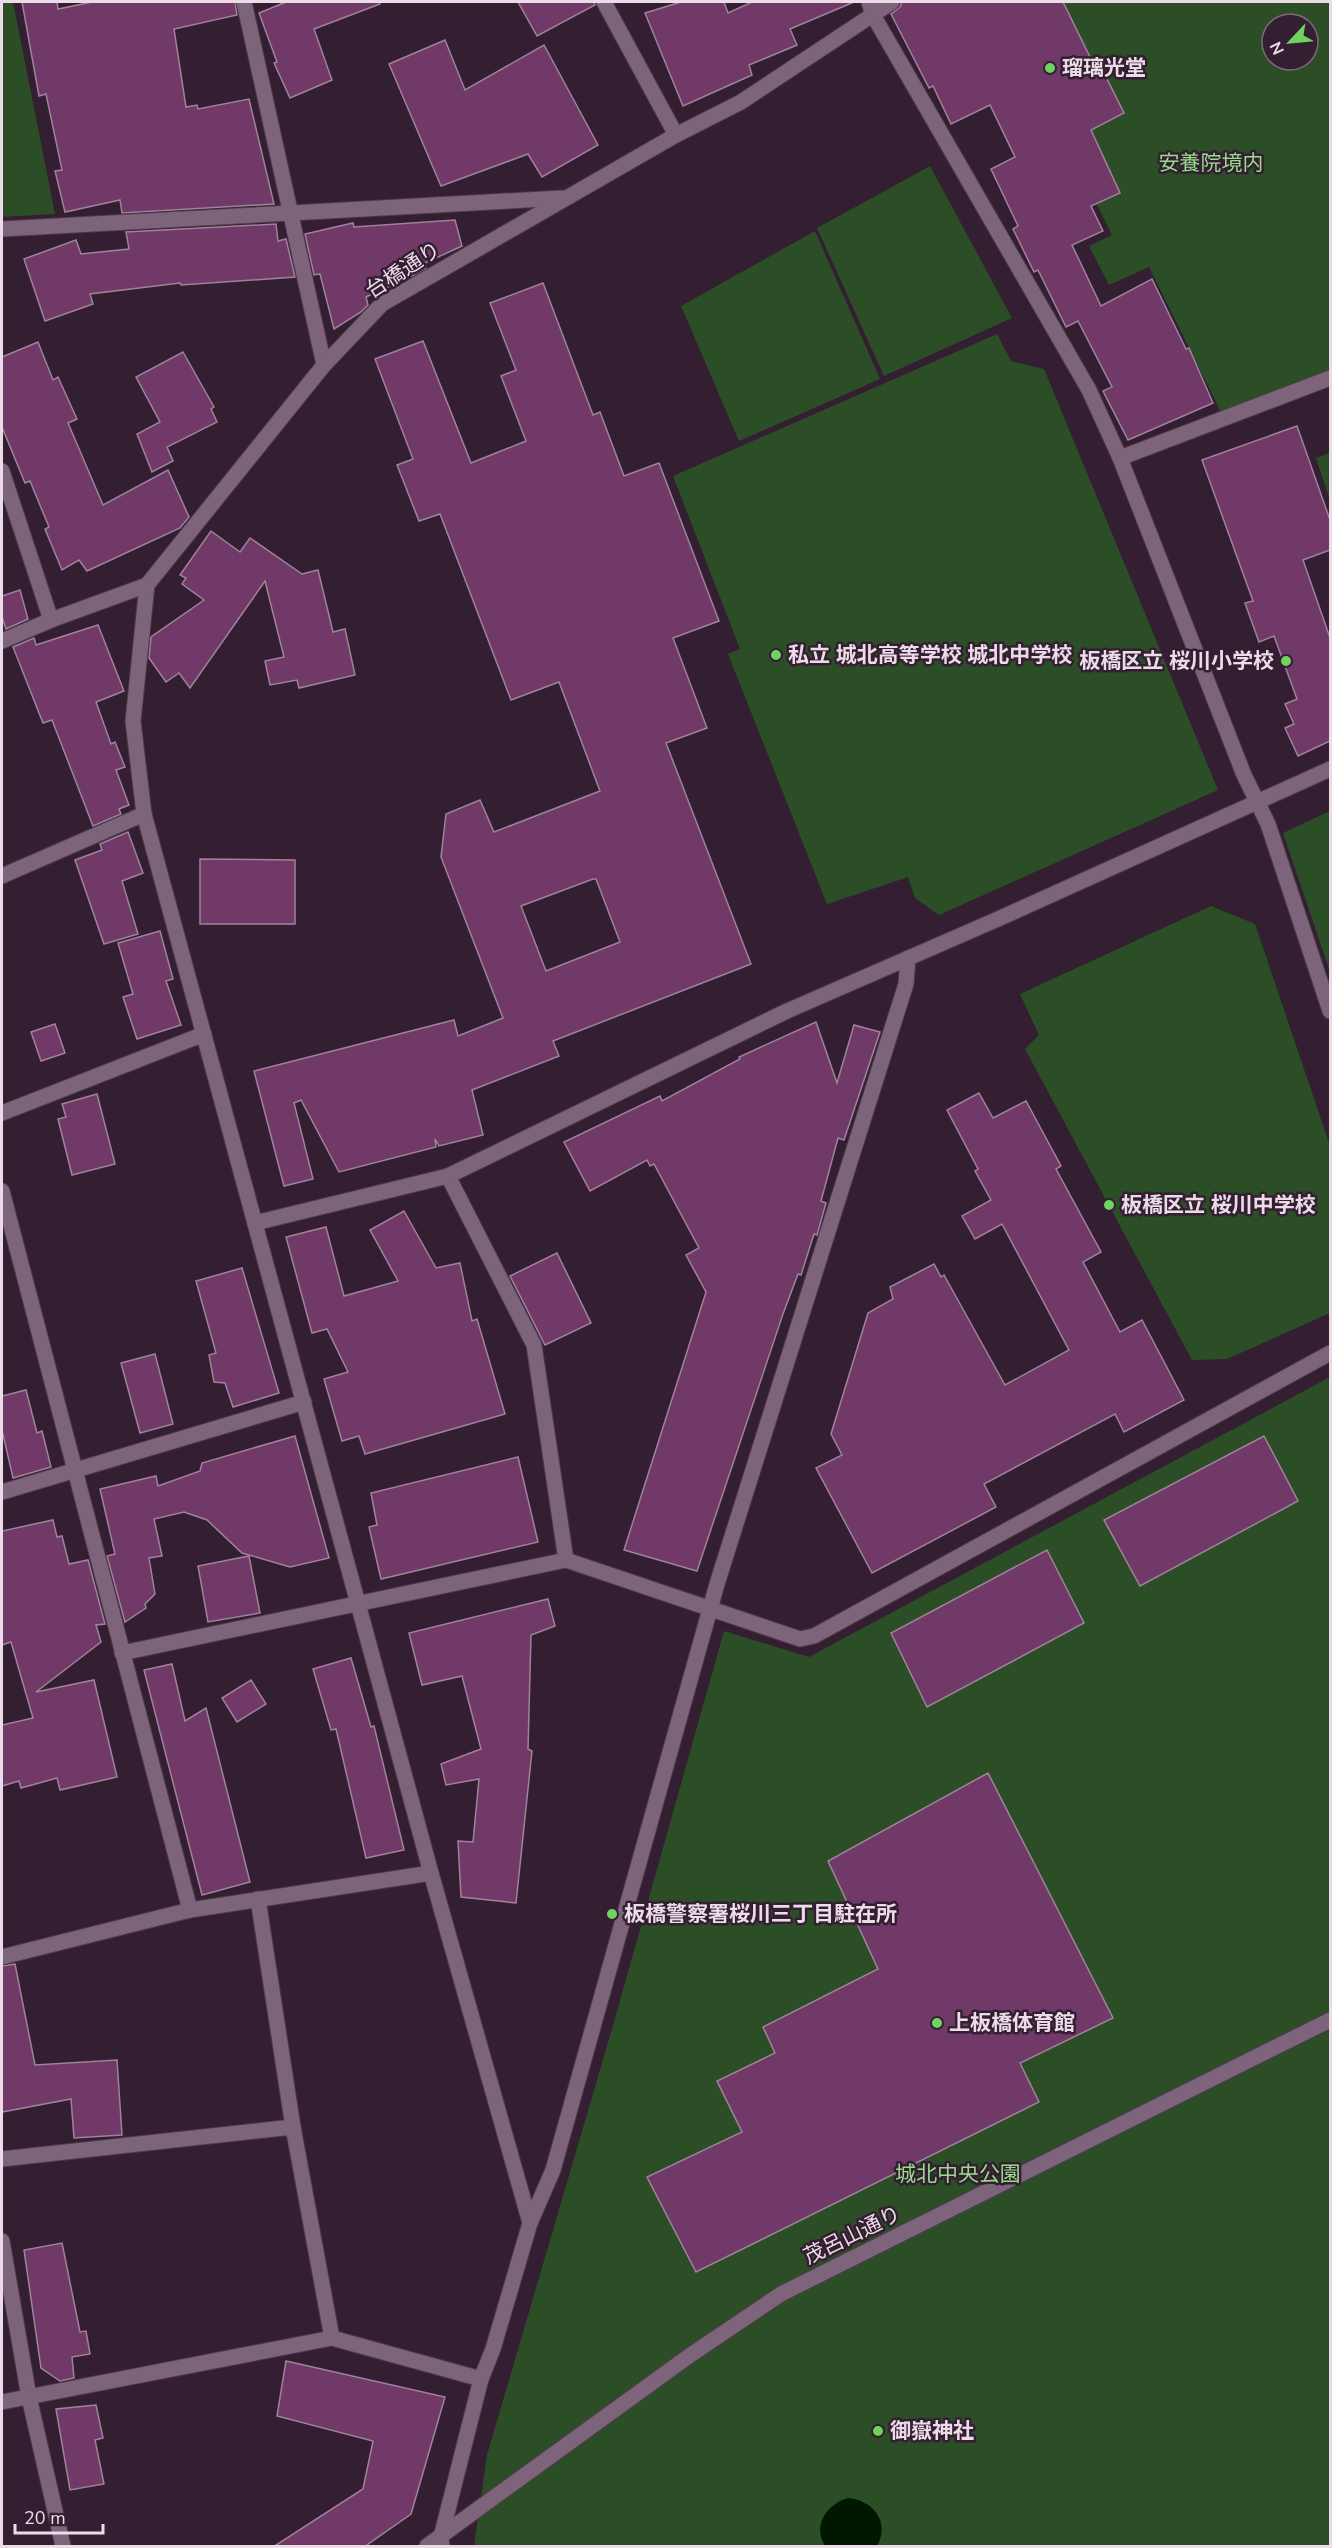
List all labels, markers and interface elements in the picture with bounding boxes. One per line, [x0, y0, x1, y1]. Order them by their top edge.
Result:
north arrow [1260, 12, 1320, 72]
text: N [1265, 38, 1290, 58]
place label: 瑠璃光堂 [1062, 54, 1146, 82]
marker: 瑠璃光堂 [1043, 61, 1057, 75]
park label: 安養院境内 [1159, 149, 1264, 177]
street label: 台橋通り [360, 235, 446, 305]
place label: 私立 城北高等学校 城北中学校 [788, 641, 1072, 669]
place label: 板橋区立 桜川小学校 [1079, 647, 1274, 675]
marker: 私立 城北高等学校 城北中学校 [769, 648, 783, 662]
marker: 板橋区立 桜川小学校 [1279, 654, 1293, 668]
place label: 板橋区立 桜川中学校 [1121, 1191, 1316, 1219]
marker: 板橋区立 桜川中学校 [1102, 1198, 1116, 1212]
place label: 板橋警察署桜川三丁目駐在所 [624, 1900, 897, 1928]
marker: 板橋警察署桜川三丁目駐在所 [605, 1907, 619, 1921]
place label: 上板橋体育館 [949, 2009, 1075, 2037]
marker: 上板橋体育館 [930, 2016, 944, 2030]
park label: 城北中央公園 [895, 2160, 1021, 2188]
street label: 茂呂山通り [799, 2199, 905, 2271]
place label: 御嶽神社 [890, 2417, 974, 2445]
marker: 御嶽神社 [871, 2424, 885, 2438]
scale bar [15, 2497, 104, 2535]
text: 20 m [24, 2506, 66, 2530]

